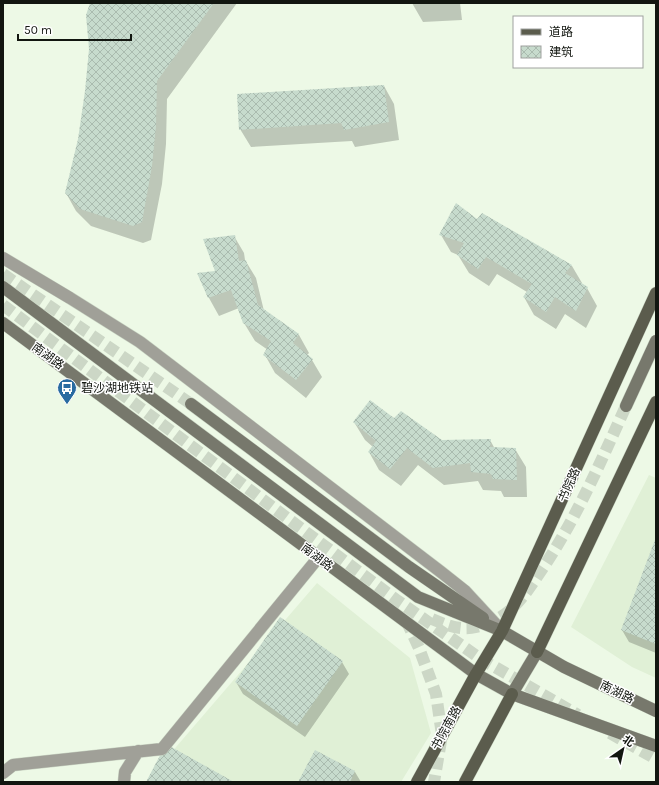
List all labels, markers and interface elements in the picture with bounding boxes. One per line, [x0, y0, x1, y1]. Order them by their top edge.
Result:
scale bar [18, 16, 131, 42]
legend [513, 16, 643, 68]
text: 50 m [24, 23, 52, 37]
text: 道路 [549, 25, 573, 39]
text: 建筑 [549, 45, 573, 59]
street label: 南湖路 [29, 340, 67, 372]
bus stop icon: 碧沙湖地铁站 [56, 377, 78, 405]
place label: 碧沙湖地铁站 [81, 381, 153, 395]
street label: 书院路 [555, 466, 583, 504]
street label: 南湖路 [298, 541, 336, 573]
street label: 南湖路 [598, 678, 636, 706]
street label: 书院南路 [428, 704, 464, 752]
north arrow [603, 729, 643, 769]
text: 北 [620, 733, 637, 750]

